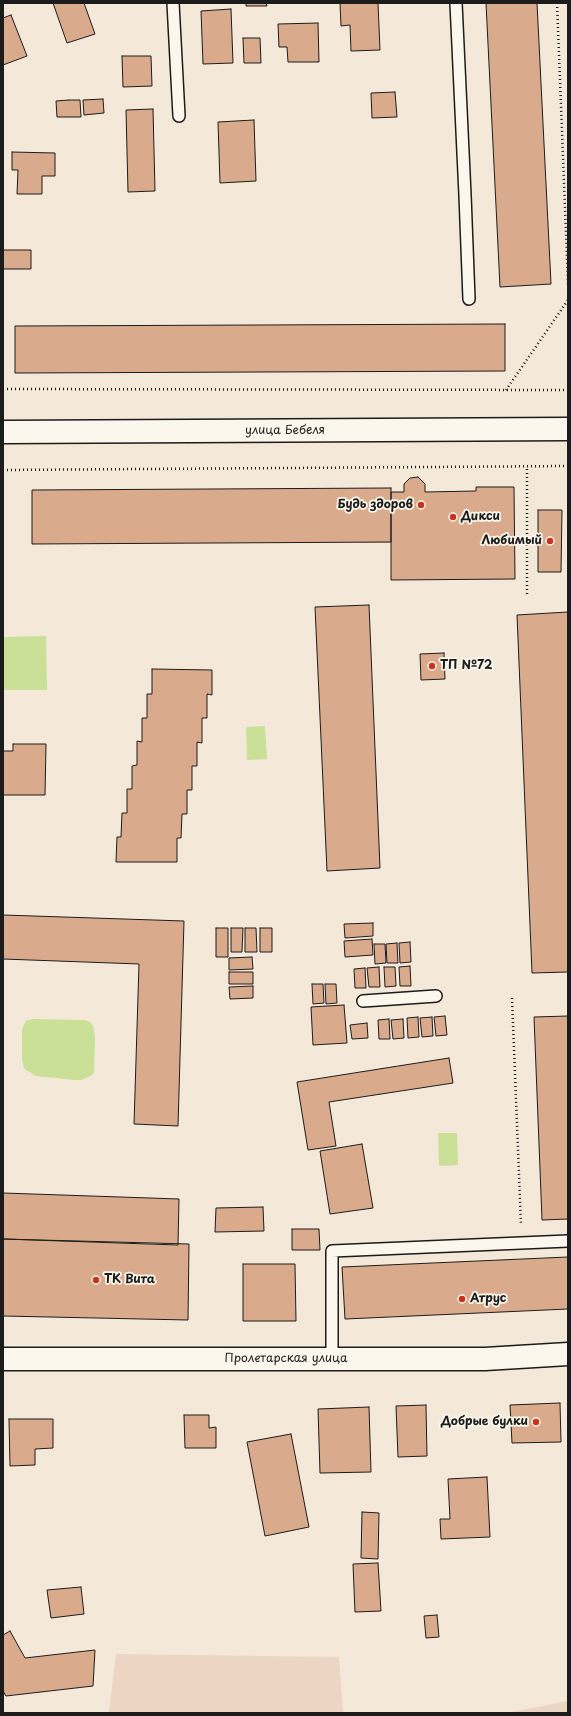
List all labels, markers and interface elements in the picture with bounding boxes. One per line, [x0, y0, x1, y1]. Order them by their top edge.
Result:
street label: улица Бебеля [245, 424, 325, 438]
place label: Будь здоров [338, 498, 413, 512]
marker: Будь здоров [416, 500, 426, 510]
place label: Дикси [461, 510, 500, 524]
marker: Дикси [448, 512, 458, 522]
place label: Любимый [482, 534, 542, 548]
marker: Любимый [545, 536, 555, 546]
place label: ТП №72 [440, 659, 492, 673]
marker: ТП №72 [427, 661, 437, 671]
place label: ТК Вита [104, 1273, 155, 1287]
marker: ТК Вита [91, 1275, 101, 1285]
place label: Атрус [470, 1292, 506, 1306]
marker: Атрус [457, 1294, 467, 1304]
street label: Пролетарская улица [224, 1352, 348, 1366]
place label: Добрые булки [441, 1415, 528, 1429]
marker: Добрые булки [531, 1417, 541, 1427]

